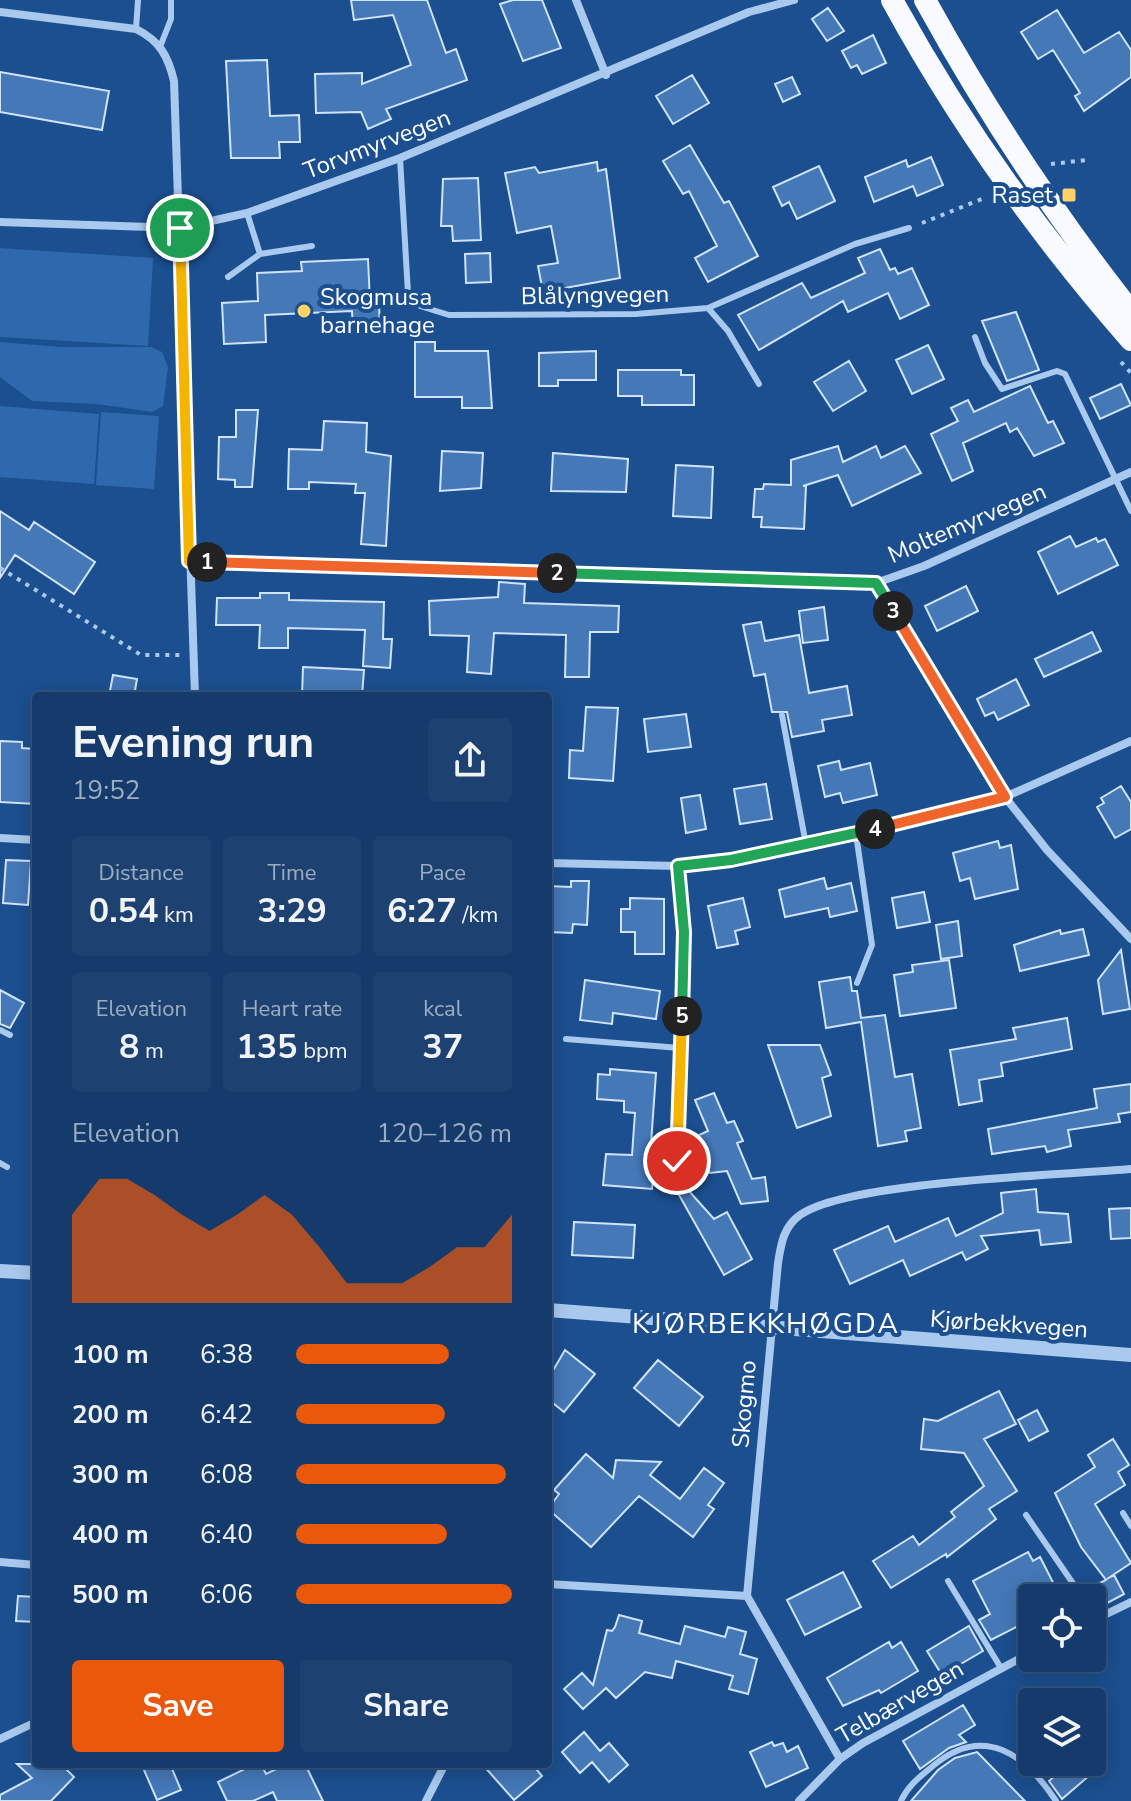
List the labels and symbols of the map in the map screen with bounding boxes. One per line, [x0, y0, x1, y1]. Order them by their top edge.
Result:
street label: Torvmyrvegen [299, 101, 455, 187]
place label: Raset [992, 179, 1054, 211]
marker: Raset [1060, 186, 1078, 204]
pin [146, 194, 214, 262]
street label: Blålyngvegen [521, 278, 669, 312]
place label: Skogmusa barnehage [320, 281, 435, 341]
marker: Skogmusa barnehage [295, 302, 313, 320]
street label: Moltemyrvegen [883, 475, 1051, 571]
pin: 1 [187, 542, 227, 582]
pin: 2 [537, 553, 577, 593]
pin: 3 [873, 591, 913, 631]
pin: 4 [855, 809, 895, 849]
pin: 5 [662, 996, 702, 1036]
pin [643, 1127, 711, 1195]
street label: Kjørbekkvegen [929, 1303, 1089, 1345]
district label: KJØRBEKKHØGDA [632, 1305, 900, 1343]
street label: Skogmo [724, 1359, 764, 1449]
street label: Telbærvegen [831, 1653, 969, 1751]

